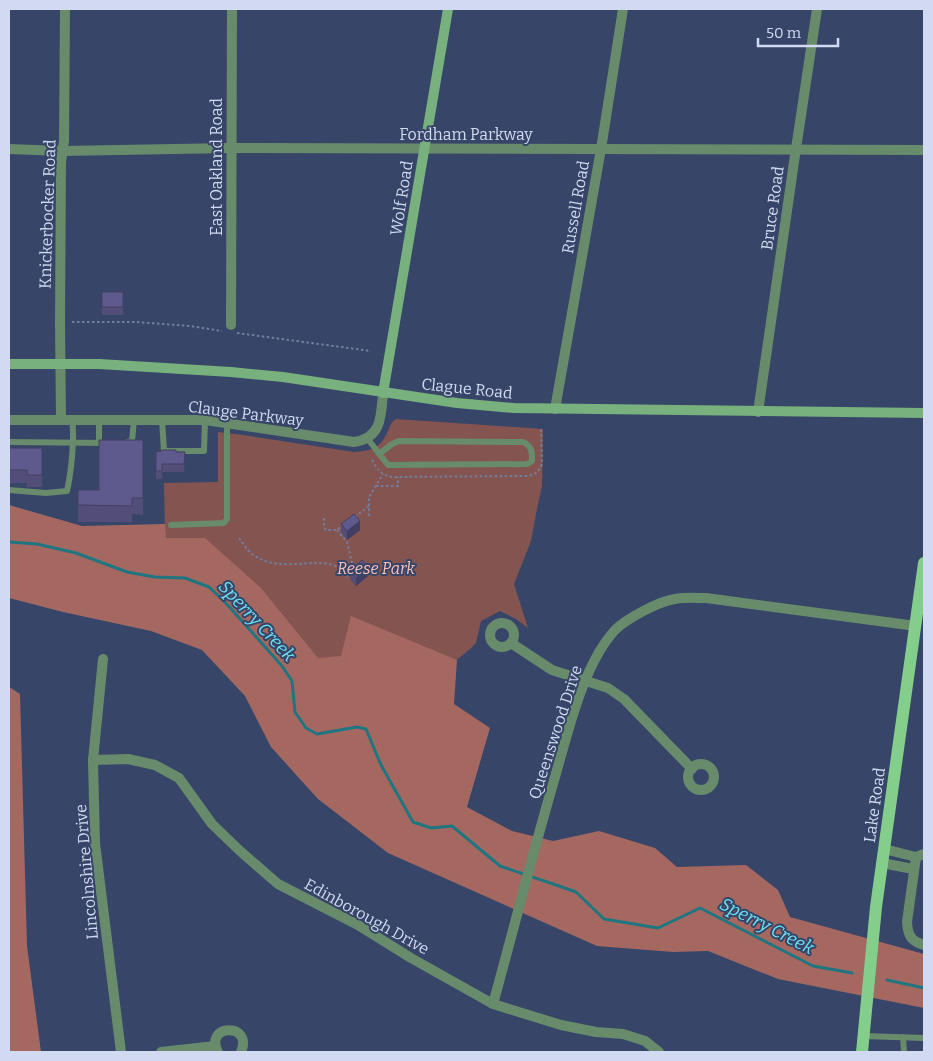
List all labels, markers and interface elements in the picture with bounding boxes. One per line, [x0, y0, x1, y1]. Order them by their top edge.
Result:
scale bar [758, 15, 838, 47]
text: 50 m [766, 24, 802, 42]
street label: East Oakland Road [207, 98, 226, 236]
street label: Fordham Parkway [399, 125, 533, 144]
street label: Knickerbocker Road [35, 138, 60, 289]
street label: Wolf Road [386, 159, 417, 237]
street label: Russell Road [558, 159, 593, 255]
street label: Bruce Road [757, 164, 788, 251]
street label: Clague Road [420, 374, 514, 403]
street label: Clauge Parkway [187, 397, 305, 430]
park label: Reese Park [337, 559, 415, 578]
water label: Sperry Creek [214, 576, 300, 666]
street label: Queenswood Drive [525, 663, 586, 802]
street label: Lake Road [860, 766, 889, 844]
street label: Lincolnshire Drive [71, 803, 102, 940]
street label: Edinborough Drive [301, 874, 432, 959]
water label: Sperry Creek [716, 893, 818, 959]

